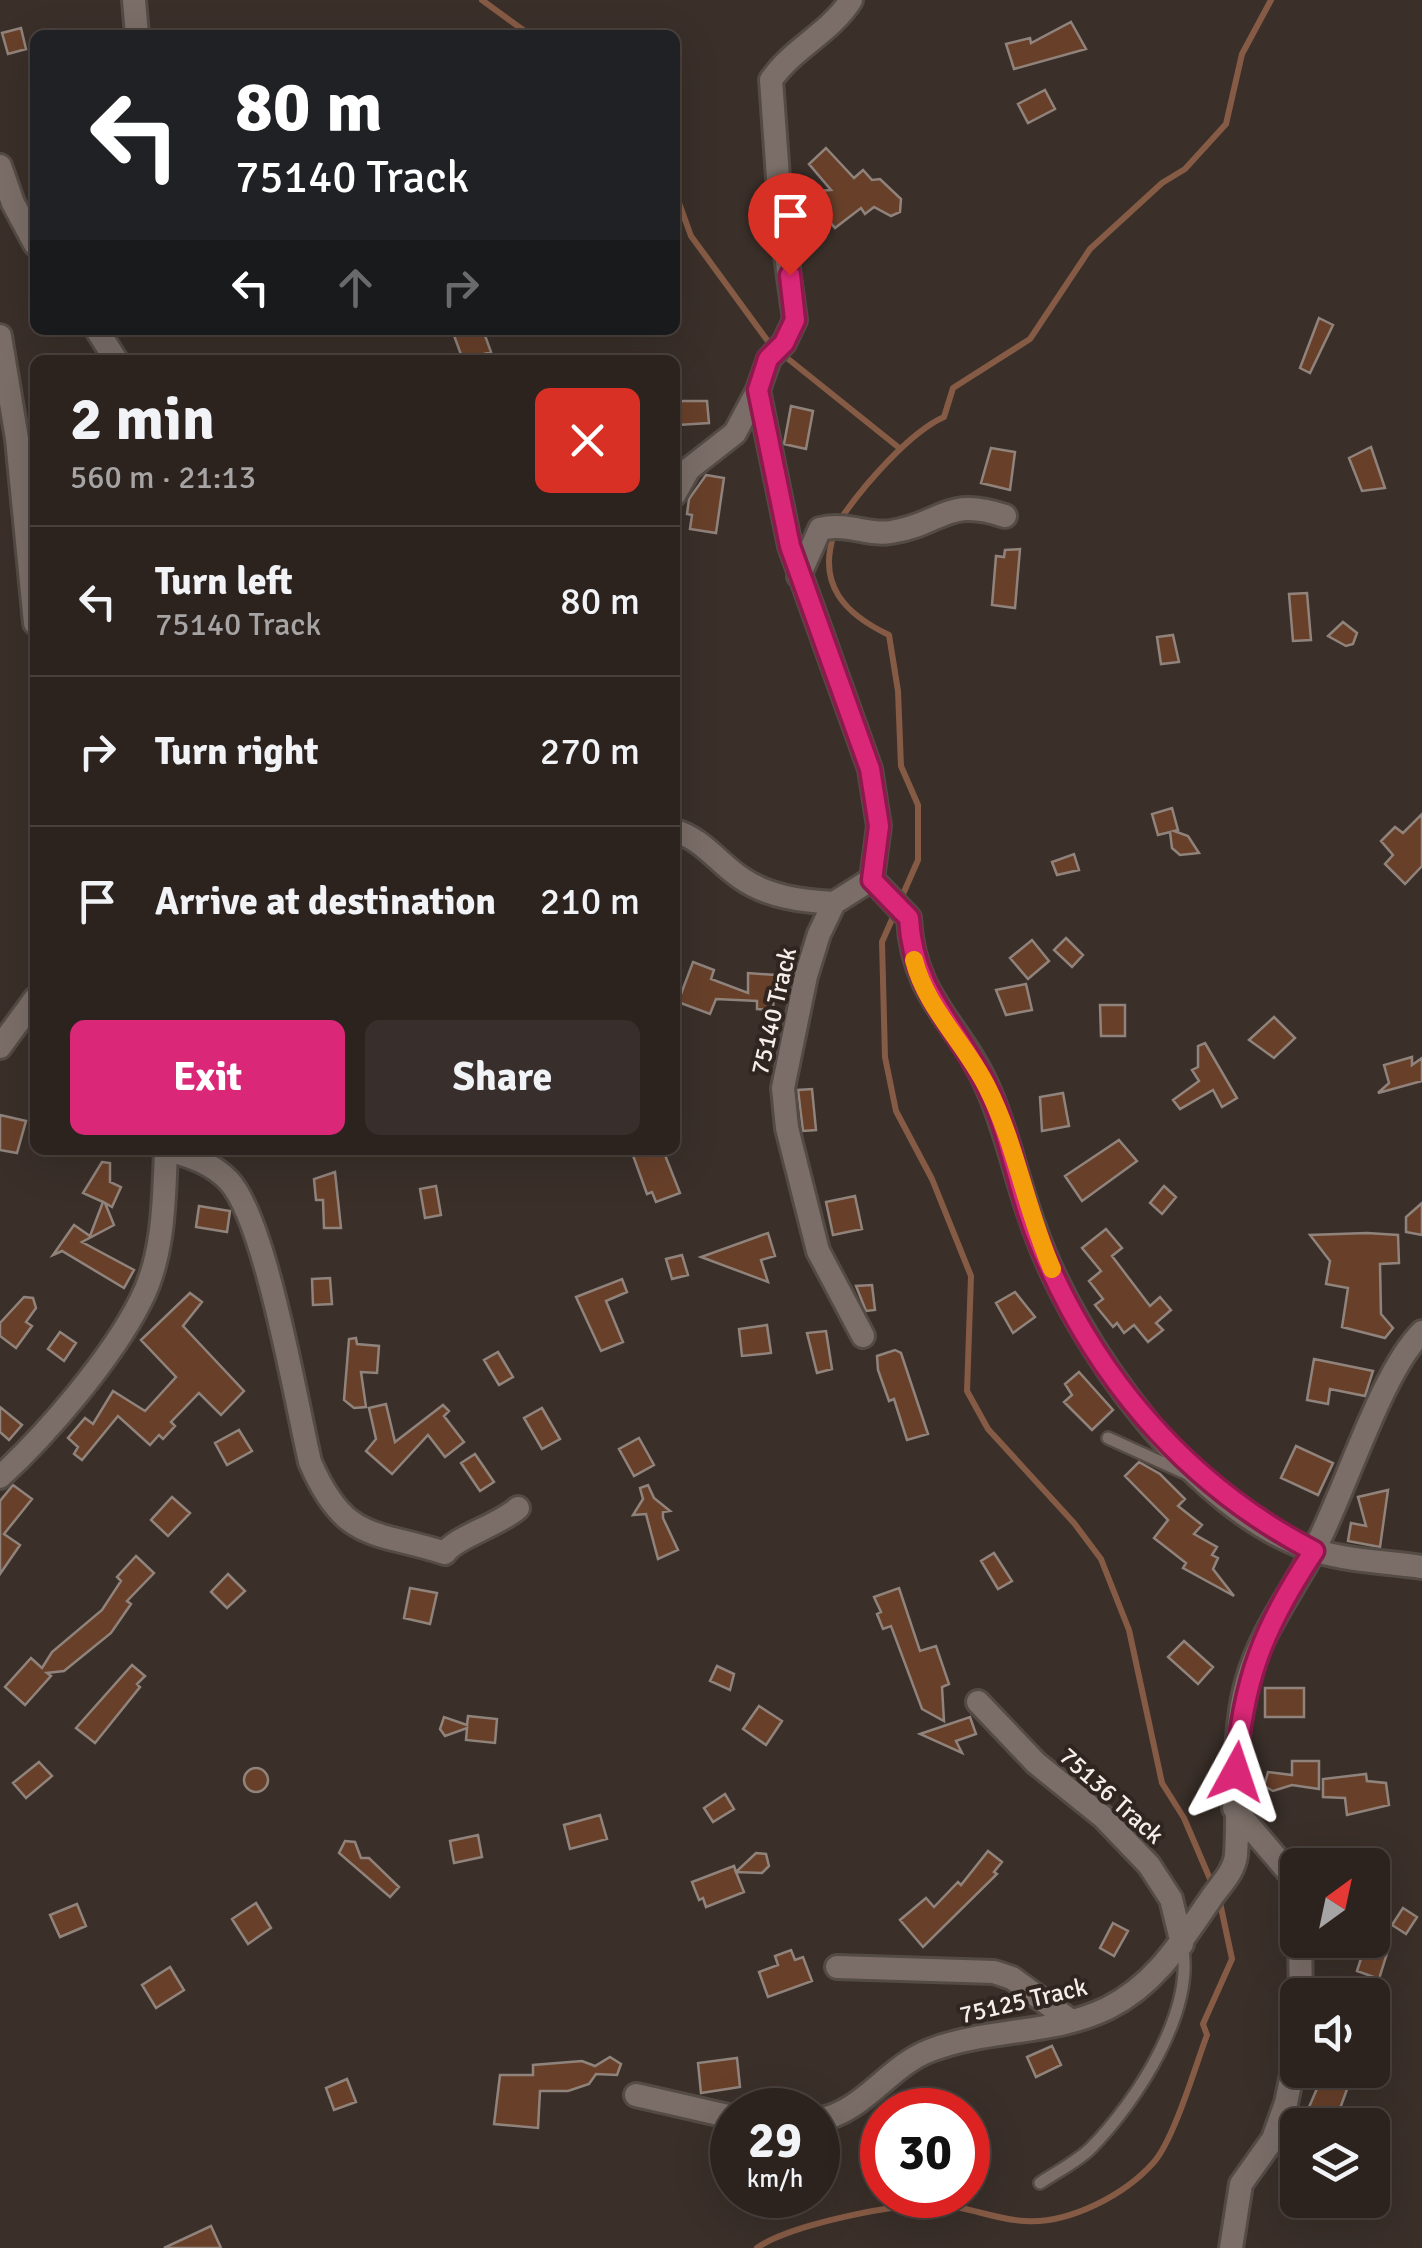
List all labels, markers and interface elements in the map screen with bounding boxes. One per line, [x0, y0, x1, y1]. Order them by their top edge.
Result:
text: 80 m [235, 64, 383, 150]
icon: left [70, 70, 200, 200]
text: 75140 Track [235, 150, 469, 205]
pin [748, 173, 833, 276]
icon: arrive [763, 188, 818, 243]
icon: left [223, 260, 278, 315]
icon: ahead [328, 260, 383, 315]
icon: right [433, 260, 488, 315]
text: 2 min [70, 383, 215, 457]
button: close [535, 388, 640, 493]
text: 560 m · 21:13 [70, 458, 256, 497]
text: Turn left [155, 558, 293, 605]
icon: left [70, 574, 125, 629]
text: 80 m [560, 578, 640, 625]
text: 75140 Track [155, 605, 321, 644]
icon: right [70, 724, 125, 779]
text: Turn right [155, 728, 319, 775]
text: 270 m [540, 728, 640, 775]
icon: arrive [70, 874, 125, 929]
text: Arrive at destination [155, 878, 496, 925]
text: 210 m [540, 878, 640, 925]
street label: 75140 Track [744, 944, 803, 1078]
button: Exit [70, 1020, 345, 1135]
button: Share [365, 1020, 640, 1135]
position arrow [1184, 1720, 1288, 1824]
street label: 75136 Track [1053, 1740, 1171, 1851]
north arrow [1280, 1848, 1390, 1958]
map controls [1280, 1848, 1390, 2218]
street label: 75125 Track [956, 1971, 1090, 2030]
button: sound [1280, 1978, 1390, 2088]
speed limit sign: 30 [860, 2088, 990, 2218]
button: layers [1280, 2108, 1390, 2218]
text: 29 [748, 2110, 802, 2172]
text: km/h [747, 2163, 803, 2194]

